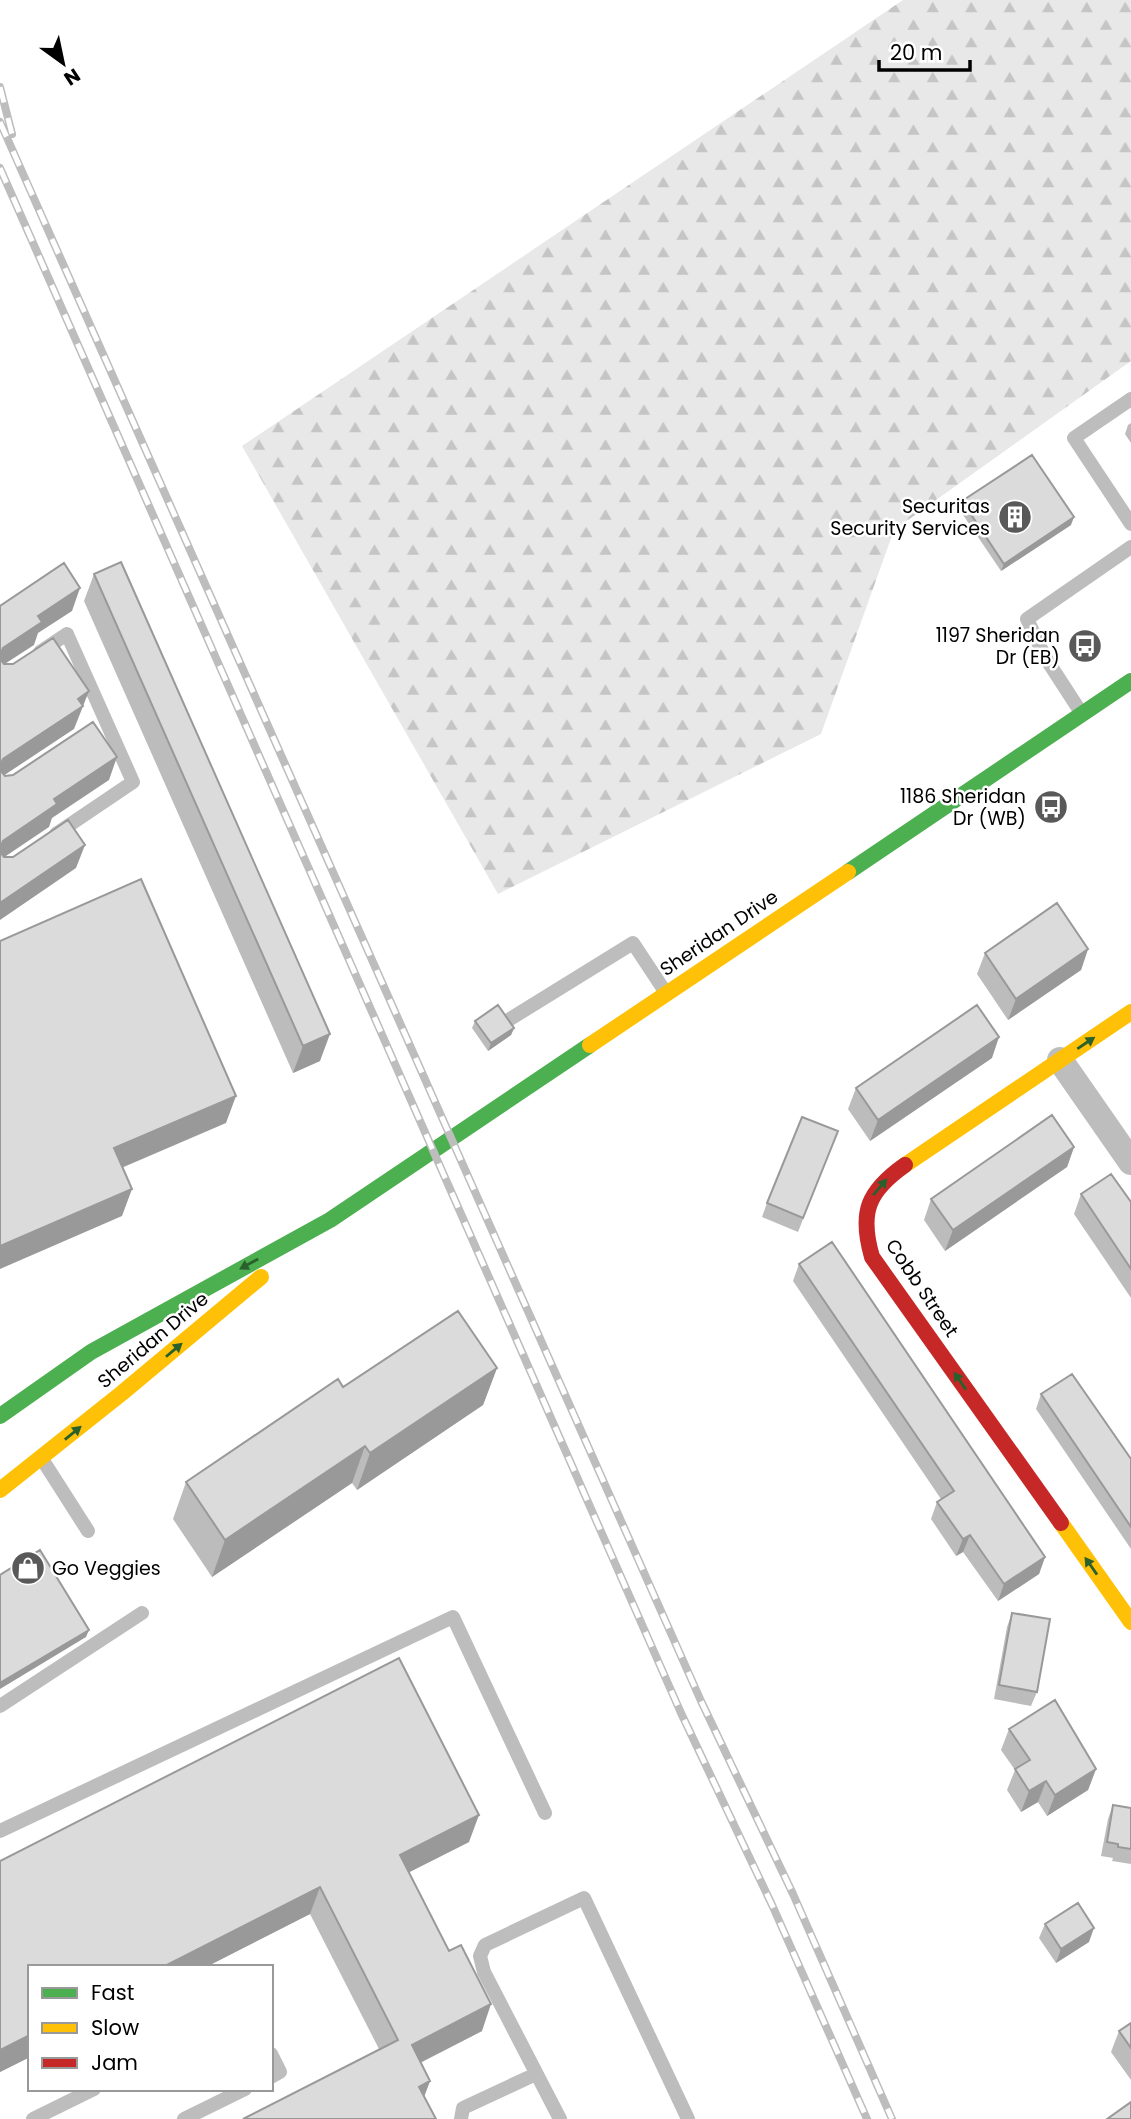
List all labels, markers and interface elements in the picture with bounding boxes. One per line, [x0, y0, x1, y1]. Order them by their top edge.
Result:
north arrow [28, 28, 98, 98]
scale bar [879, 28, 970, 72]
text: 20 m [890, 38, 943, 67]
text: N [59, 62, 85, 92]
place label: Securitas Security Services [830, 493, 990, 542]
building icon: Securitas Security Services [996, 498, 1034, 536]
place label: 1197 Sheridan Dr (EB) [936, 622, 1060, 671]
bus stop icon: 1197 Sheridan Dr (EB) [1066, 627, 1104, 665]
place label: 1186 Sheridan Dr (WB) [900, 783, 1026, 832]
bus stop icon: 1186 Sheridan Dr (WB) [1032, 788, 1070, 826]
street label: Sheridan Drive [654, 883, 784, 983]
one-way arrow [1076, 1036, 1096, 1049]
one-way arrow [872, 1178, 887, 1195]
street label: Cobb Street [879, 1234, 965, 1343]
one-way arrow [239, 1258, 258, 1270]
street label: Sheridan Drive [92, 1285, 214, 1395]
one-way arrow [165, 1342, 183, 1358]
one-way arrow [953, 1372, 967, 1390]
one-way arrow [64, 1426, 82, 1441]
shop icon: Go Veggies [9, 1549, 47, 1587]
place label: Go Veggies [52, 1555, 161, 1582]
one-way arrow [1085, 1557, 1099, 1575]
legend [28, 1965, 273, 2091]
text: Fast [91, 1978, 134, 2007]
text: Slow [91, 2013, 139, 2042]
text: Jam [91, 2048, 138, 2077]

